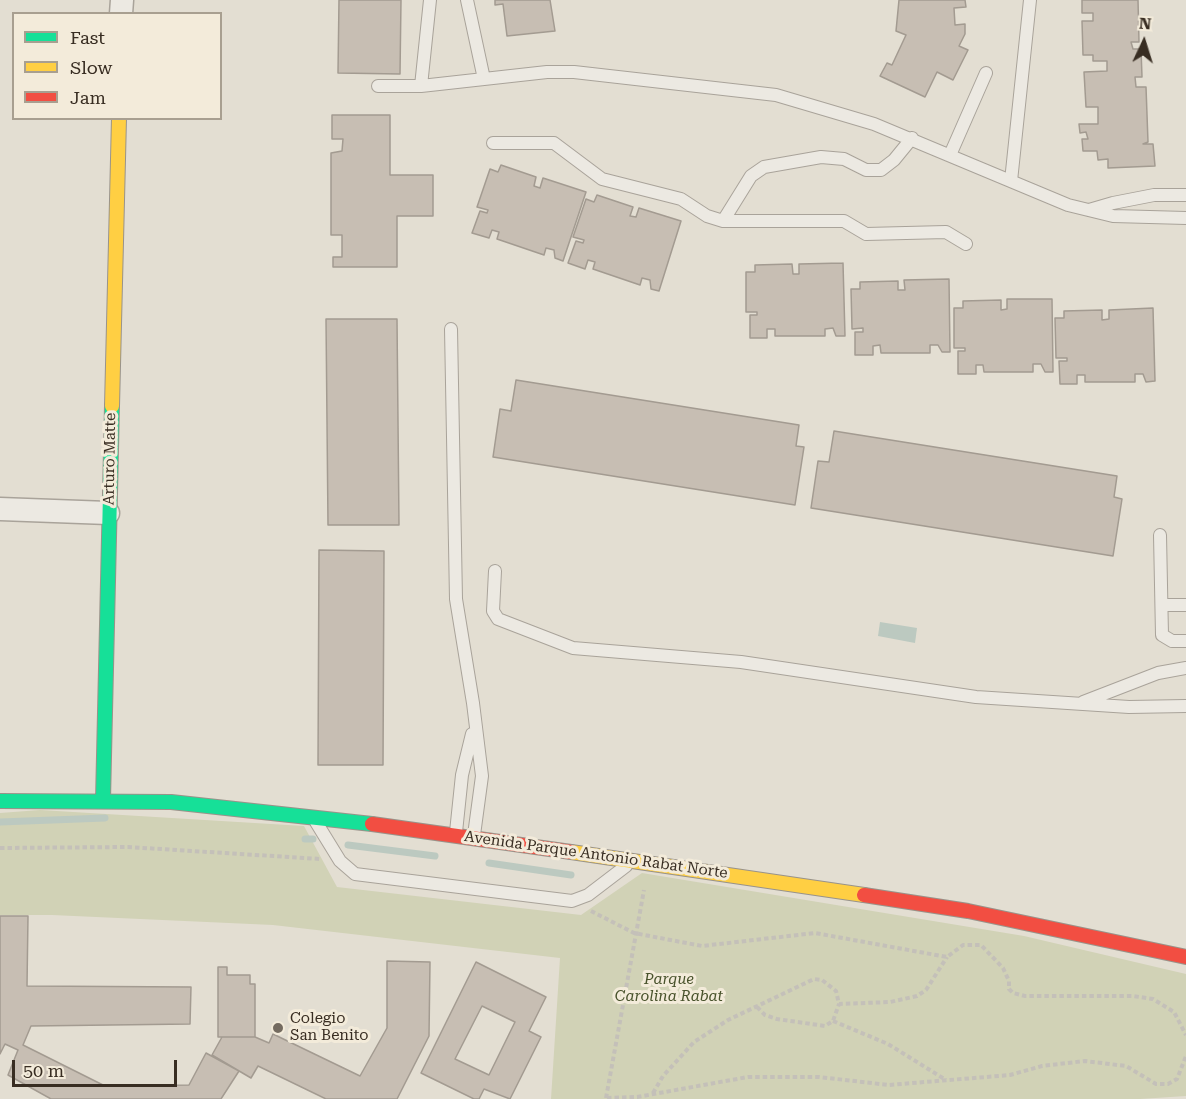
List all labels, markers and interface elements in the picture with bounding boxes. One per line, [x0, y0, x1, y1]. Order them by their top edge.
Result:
legend [12, 12, 222, 120]
north arrow [1114, 12, 1174, 72]
text: N [1138, 14, 1152, 33]
text: Fast [70, 27, 105, 48]
text: Slow [70, 57, 112, 78]
text: Jam [70, 87, 106, 108]
street label: Arturo Matte [100, 413, 120, 505]
street label: Avenida Parque Antonio Rabat Norte [463, 828, 729, 882]
park label: Parque Carolina Rabat [615, 971, 723, 1006]
place label: Colegio San Benito [290, 1010, 368, 1045]
marker: Colegio San Benito [271, 1021, 285, 1035]
scale bar [15, 1048, 180, 1086]
text: 50 m [23, 1060, 64, 1081]

